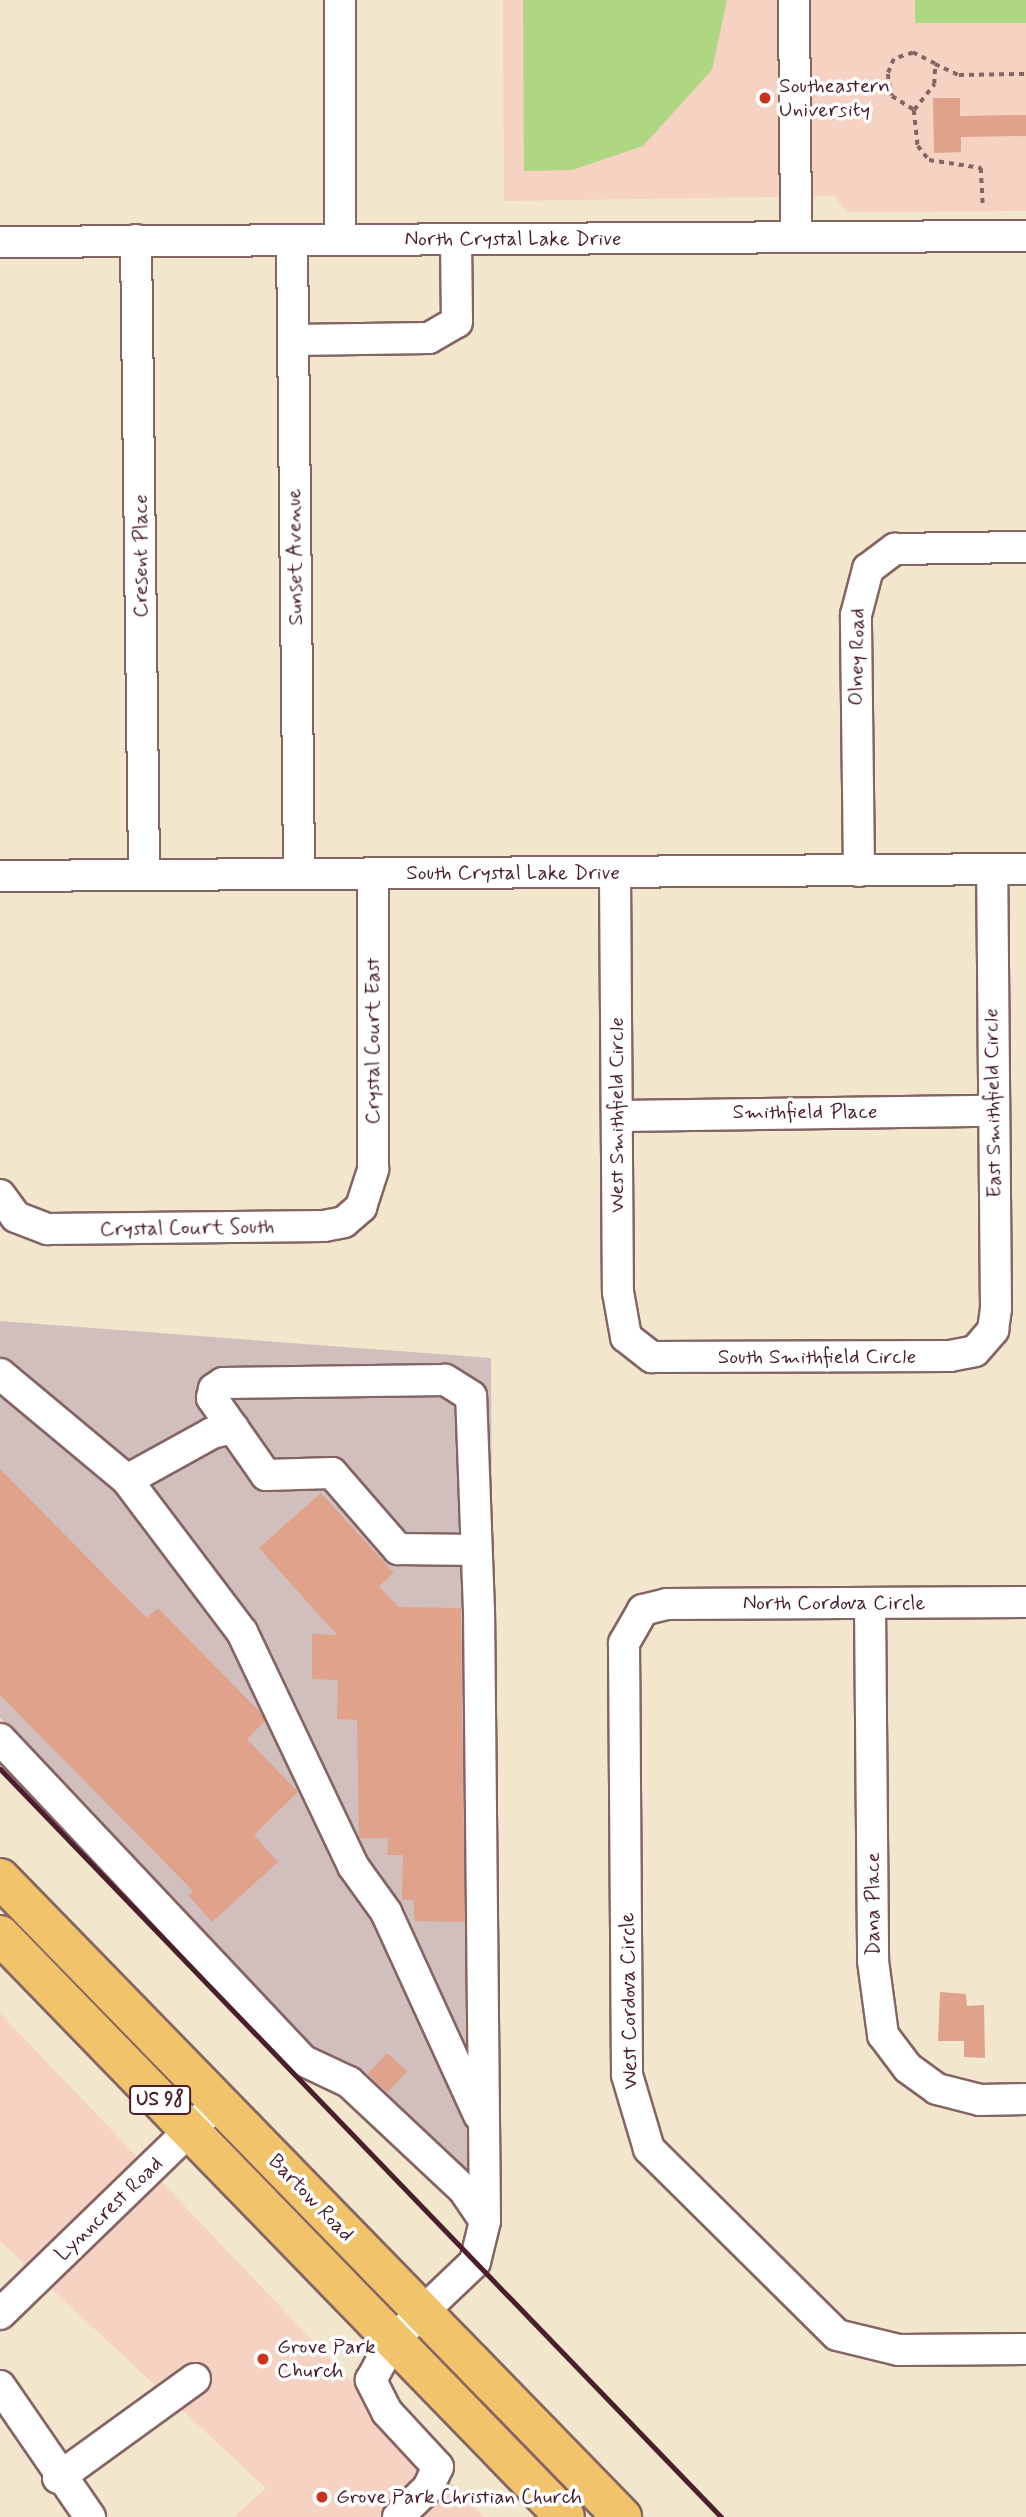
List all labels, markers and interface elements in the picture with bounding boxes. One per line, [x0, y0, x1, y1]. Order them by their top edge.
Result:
place label: Southeastern University [779, 73, 890, 123]
marker: Southeastern University [757, 90, 773, 106]
street label: North Crystal Lake Drive [403, 226, 623, 252]
street label: Sunset Avenue [281, 489, 309, 625]
street label: Cresent Place [128, 496, 154, 616]
street label: Olney Road [844, 608, 870, 706]
street label: South Crystal Lake Drive [404, 860, 622, 886]
street label: Crystal Court East [360, 960, 386, 1122]
street label: East Smithfield Circle [979, 1007, 1007, 1199]
street label: West Smithfield Circle [604, 1017, 630, 1213]
street label: Smithfield Place [734, 1099, 876, 1125]
street label: Crystal Court South [101, 1214, 273, 1242]
street label: South Smithfield Circle [717, 1344, 917, 1370]
street label: North Cordova Circle [743, 1590, 925, 1616]
street label: Dana Place [860, 1855, 886, 1953]
street label: West Cordova Circle [615, 1912, 643, 2090]
road number: US 98 [128, 2084, 192, 2116]
street label: Bartow Road [263, 2149, 359, 2247]
street label: Lynncrest Road [50, 2151, 168, 2267]
place label: Grove Park Church [277, 2334, 375, 2384]
marker: Grove Park Church [255, 2351, 271, 2367]
place label: Grove Park Christian Church [336, 2484, 592, 2510]
marker: Grove Park Christian Church [314, 2489, 330, 2505]

